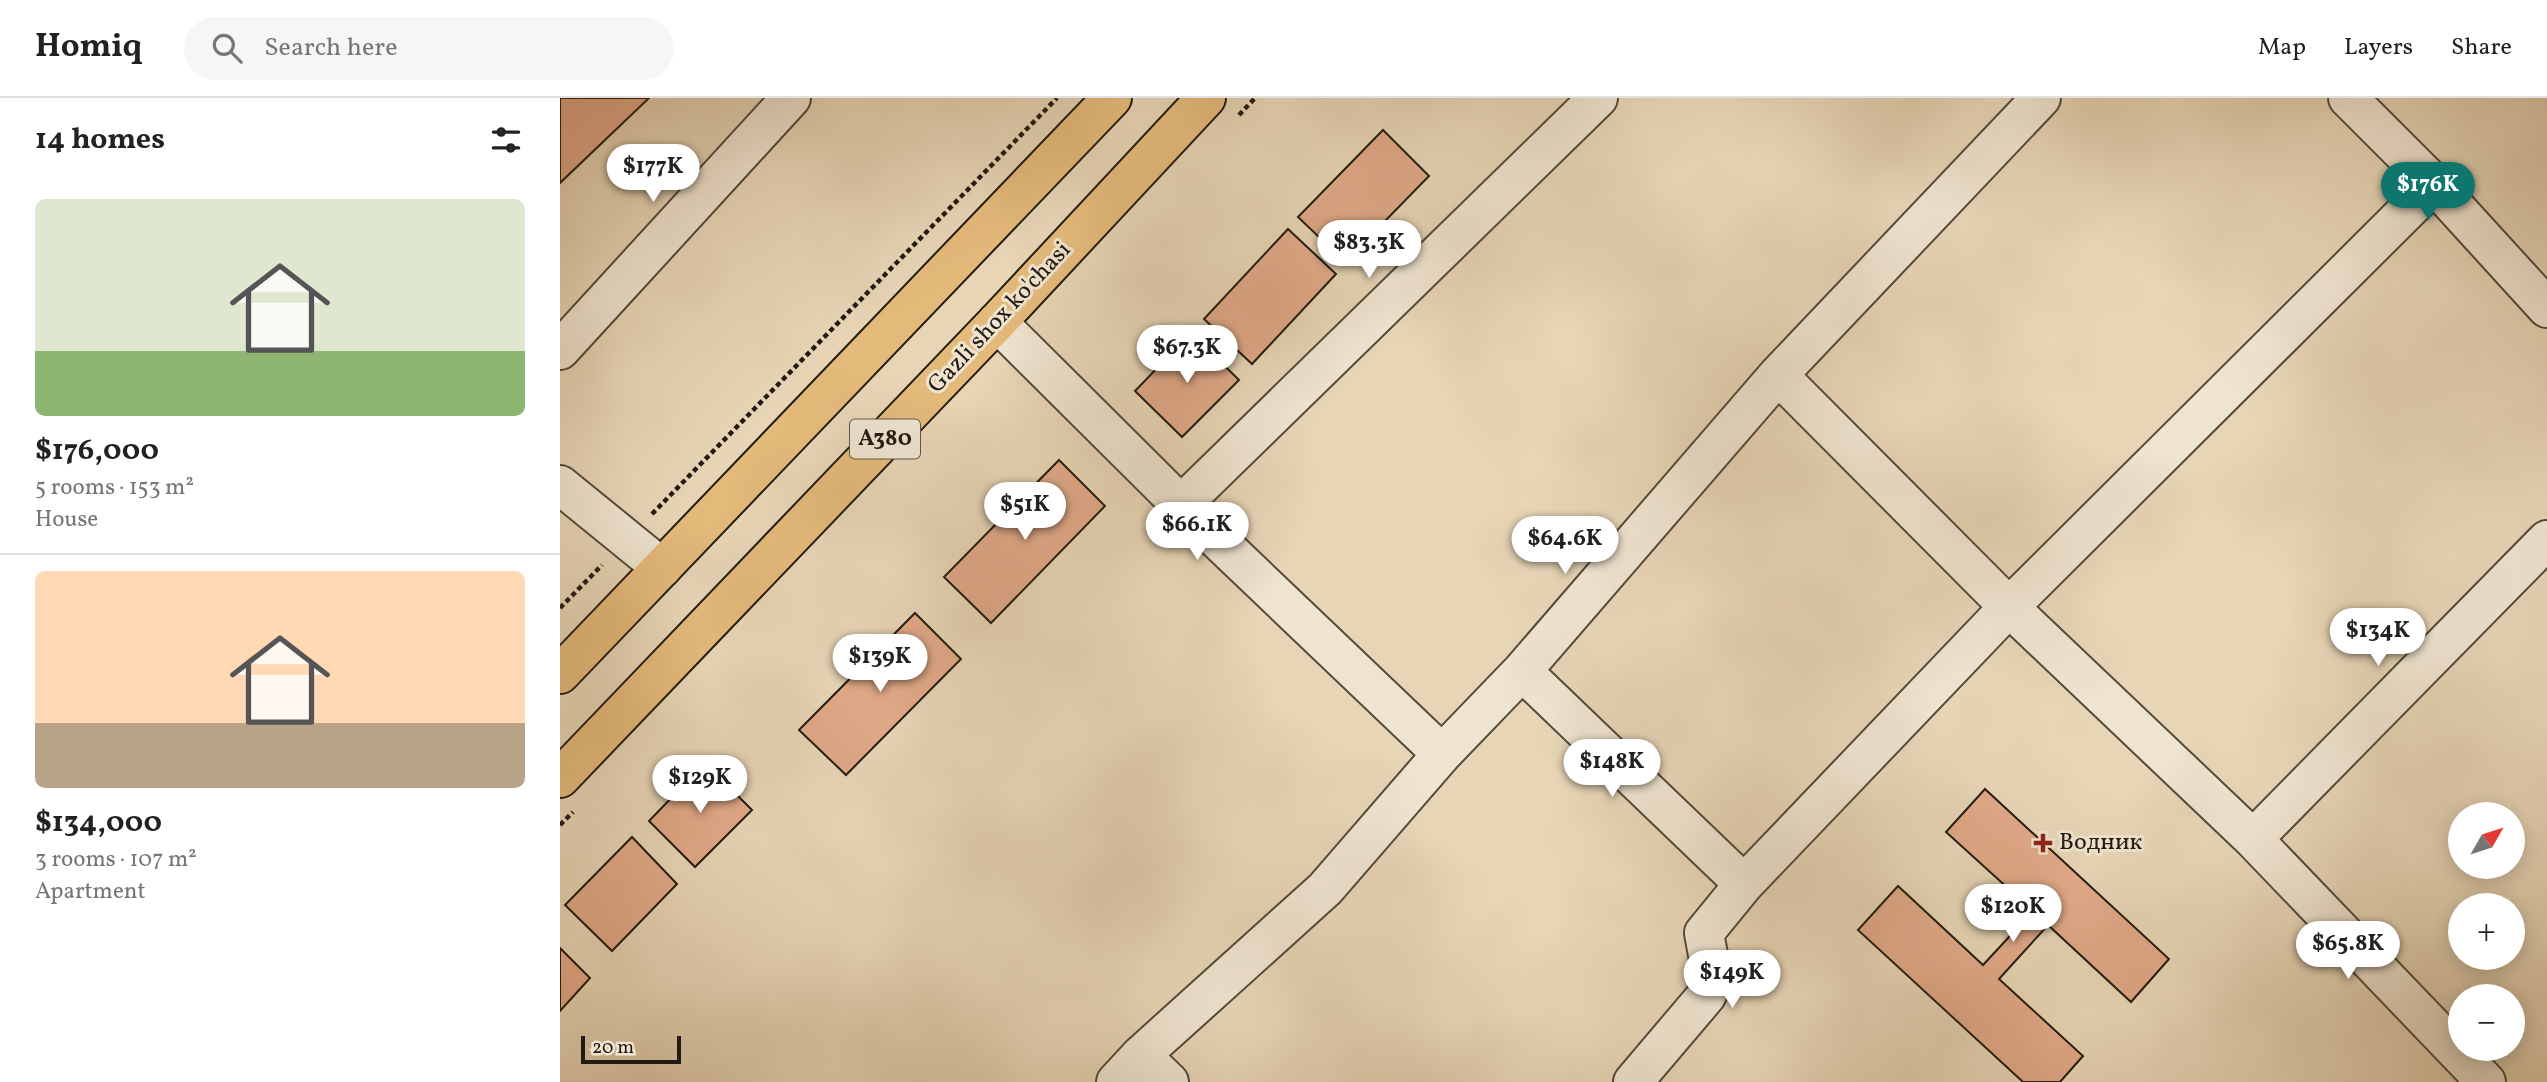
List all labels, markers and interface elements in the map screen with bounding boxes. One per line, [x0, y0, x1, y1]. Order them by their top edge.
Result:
search box [184, 17, 674, 80]
text: Homiq [35, 25, 142, 71]
icon: search [208, 29, 246, 67]
text: Search here [264, 30, 397, 66]
text: Map [2258, 31, 2306, 65]
text: Layers [2344, 31, 2413, 65]
text: Share [2451, 31, 2512, 65]
text: 14 homes [35, 119, 165, 161]
icon: filters [487, 121, 525, 159]
pin: $177K [604, 144, 702, 204]
text: $177K [623, 151, 683, 183]
pin: $176K [2379, 162, 2477, 222]
text: $176K [2397, 169, 2459, 201]
pin: $83.3K [1312, 220, 1426, 280]
text: $83.3K [1333, 227, 1405, 259]
street label: Gazli shox ko'chasi [920, 234, 1080, 402]
icon: home [217, 245, 343, 371]
pin: $67.3K [1130, 326, 1244, 385]
text: $67.3K [1153, 332, 1221, 364]
road number: A380 [850, 420, 920, 458]
text: $176,000 [35, 430, 159, 472]
text: 5 rooms · 153 m² [35, 472, 194, 504]
pin: $51K [984, 482, 1066, 542]
text: $51K [1000, 489, 1050, 521]
pin: $66.1K [1140, 503, 1254, 562]
text: House [35, 504, 98, 536]
text: $66.1K [1162, 509, 1232, 541]
pin: $64.6K [1508, 517, 1622, 576]
text: $64.6K [1528, 523, 1602, 555]
pin: $134K [2329, 608, 2427, 668]
text: $134K [2346, 615, 2410, 647]
icon: home [217, 617, 343, 743]
pin: $139K [831, 634, 929, 694]
text: $139K [849, 641, 911, 673]
pin: $148K [1563, 740, 1661, 799]
text: $148K [1580, 746, 1645, 778]
pin: $129K [651, 756, 749, 815]
text: $129K [668, 762, 732, 794]
text: $134,000 [35, 802, 162, 844]
north arrow [2448, 802, 2525, 878]
map controls [2448, 802, 2525, 1061]
place label: Водник [2059, 826, 2143, 860]
marker: Водник [2033, 833, 2053, 853]
text: 3 rooms · 107 m² [35, 844, 197, 876]
text: Apartment [35, 876, 146, 908]
pin: $120K [1964, 884, 2062, 944]
text: $120K [1981, 891, 2045, 923]
button: + [2448, 893, 2525, 970]
pin: $65.8K [2291, 922, 2405, 981]
text: $65.8K [2312, 928, 2384, 960]
pin: $149K [1683, 950, 1781, 1010]
text: $149K [1700, 957, 1764, 989]
button: − [2448, 984, 2525, 1061]
scale bar [581, 1033, 681, 1065]
text: 20 m [592, 1035, 634, 1061]

